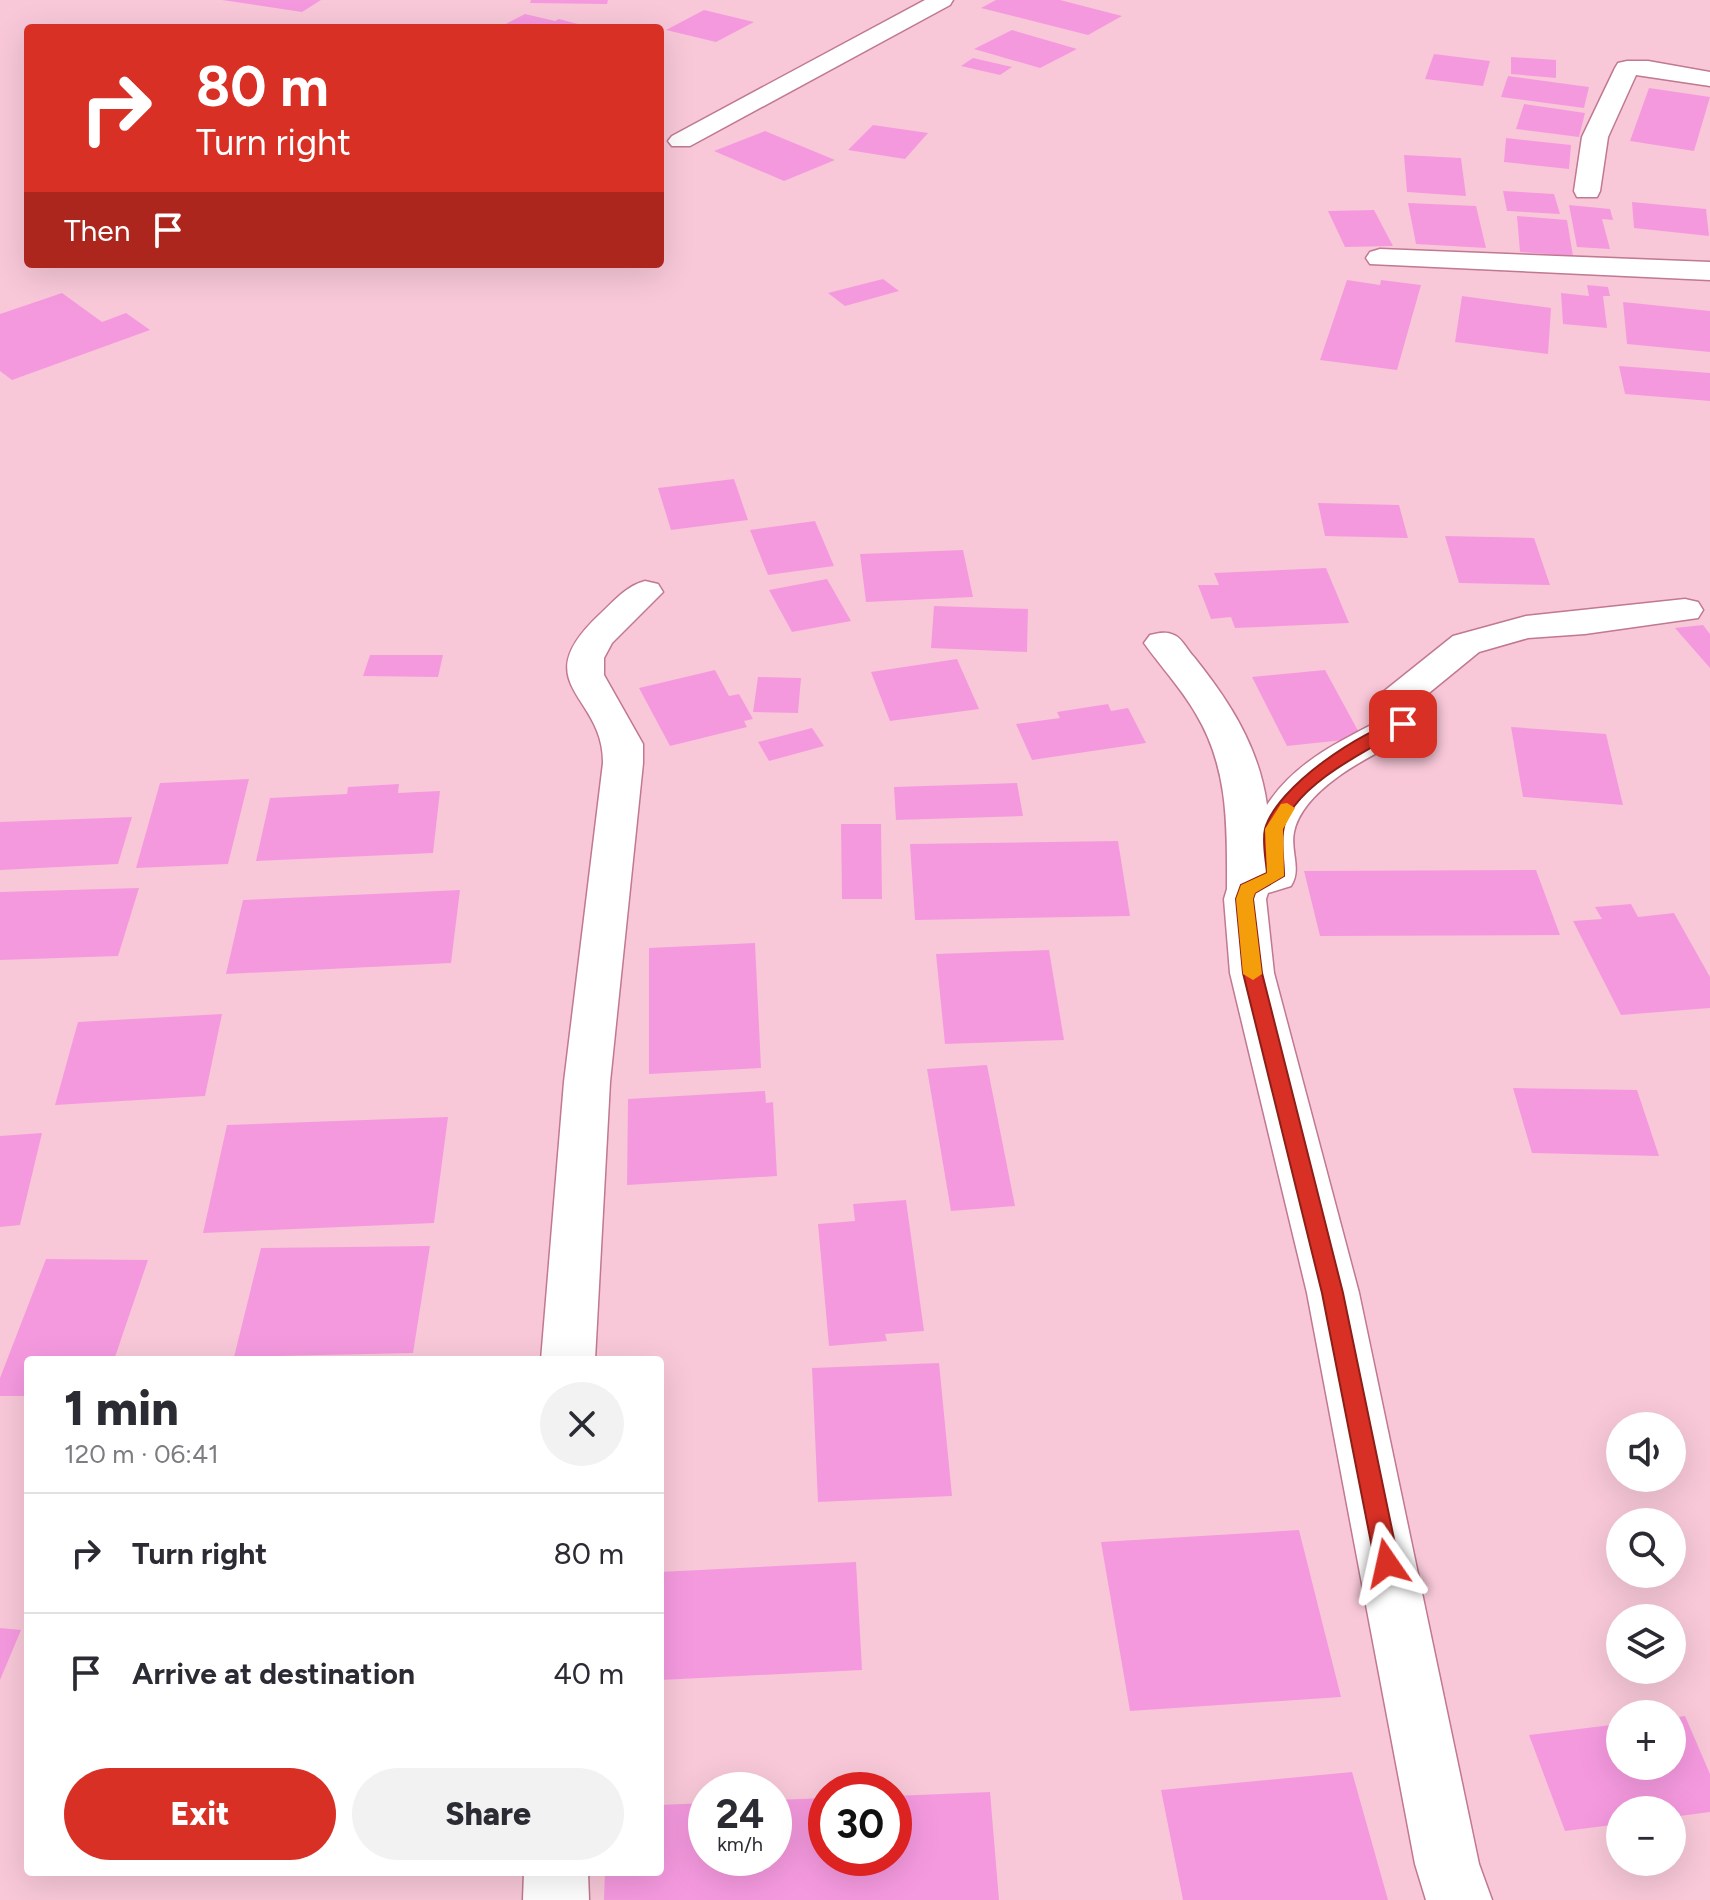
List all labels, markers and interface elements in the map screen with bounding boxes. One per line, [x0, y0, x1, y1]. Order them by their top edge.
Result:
text: 80 m [196, 53, 329, 120]
icon: right [64, 56, 168, 160]
text: Turn right [196, 121, 351, 164]
icon: arrive [146, 208, 190, 252]
text: Then [64, 212, 130, 249]
pin [1369, 690, 1437, 758]
icon: arrive [1381, 702, 1425, 746]
text: 1 min [64, 1379, 179, 1437]
button: close [540, 1382, 624, 1466]
map controls [1606, 1412, 1686, 1876]
button: sound [1606, 1412, 1686, 1492]
text: 120 m · 06:41 [64, 1438, 219, 1470]
button: search [1606, 1508, 1686, 1588]
position arrow [1345, 1521, 1429, 1605]
icon: right [64, 1531, 108, 1575]
text: Turn right [132, 1535, 267, 1572]
text: 80 m [553, 1535, 624, 1572]
button: layers [1606, 1604, 1686, 1684]
icon: arrive [64, 1651, 108, 1695]
text: Arrive at destination [132, 1655, 415, 1692]
text: 40 m [553, 1655, 624, 1692]
button: + [1606, 1700, 1686, 1780]
button: Exit [64, 1768, 336, 1860]
button: Share [352, 1768, 624, 1860]
speed limit sign: 30 [808, 1772, 912, 1876]
text: 24 [716, 1790, 764, 1838]
button: − [1606, 1796, 1686, 1876]
text: km/h [717, 1832, 763, 1856]

